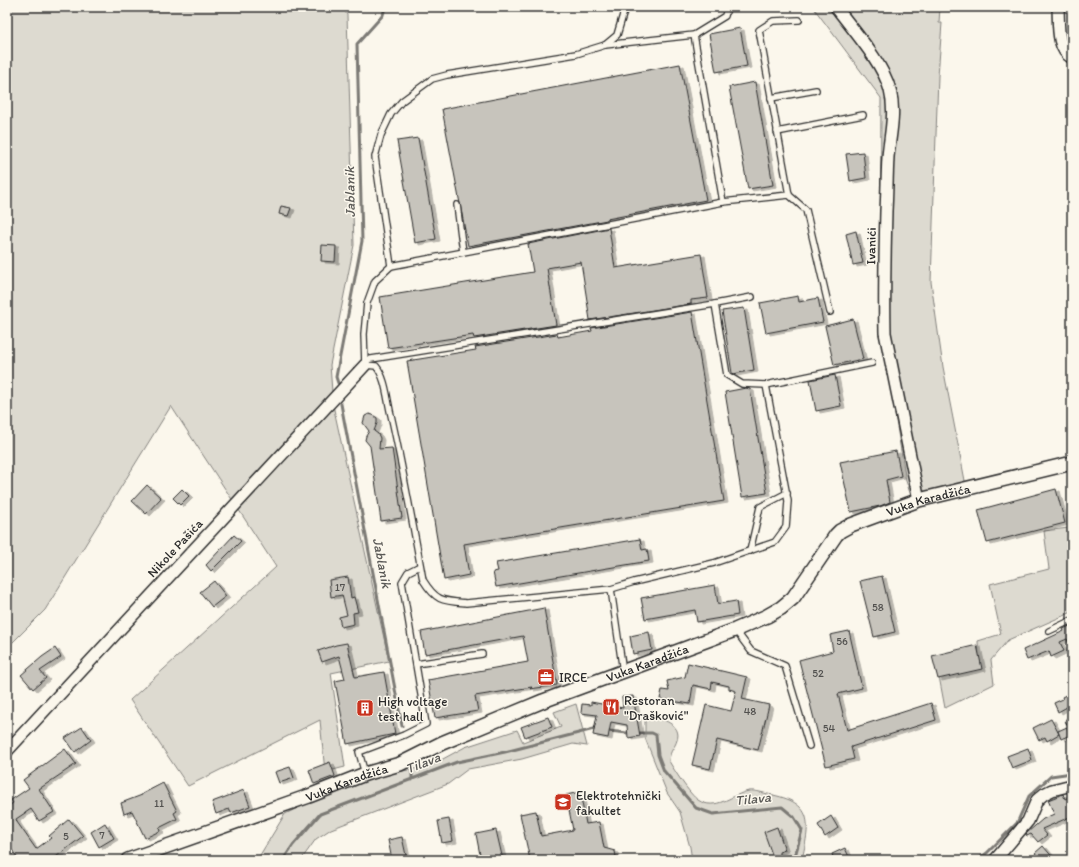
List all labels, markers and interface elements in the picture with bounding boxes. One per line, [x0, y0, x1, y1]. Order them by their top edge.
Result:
water label: Jablanik [341, 166, 359, 217]
street label: Ivanići [863, 227, 879, 265]
street label: Vuka Karadžića [884, 480, 972, 519]
street label: Nikole Pašića [144, 516, 206, 580]
water label: Jablanik [369, 536, 395, 590]
house number: 17 [335, 581, 346, 594]
house number: 58 [872, 601, 884, 614]
house number: 56 [836, 635, 848, 648]
street label: Vuka Karadžića [604, 640, 691, 685]
office icon: IRCE [536, 667, 556, 687]
house number: 52 [812, 667, 824, 680]
place label: IRCE [559, 670, 587, 685]
place label: Restoran "Drašković" [624, 693, 689, 723]
place label: High voltage test hall [378, 694, 447, 724]
restaurant icon: Restoran "Drašković" [601, 697, 621, 717]
building icon: High voltage test hall [355, 698, 375, 718]
house number: 48 [744, 705, 756, 718]
house number: 54 [823, 722, 836, 735]
water label: Tilava [403, 748, 444, 777]
street label: Vuka Karadžića [303, 760, 390, 804]
place label: Elektrotehnički fakultet [576, 788, 661, 818]
water label: Tilava [734, 789, 773, 809]
school or university icon: Elektrotehnički fakultet [553, 792, 573, 812]
house number: 11 [154, 797, 164, 810]
house number: 7 [99, 829, 105, 842]
house number: 5 [63, 830, 69, 843]

